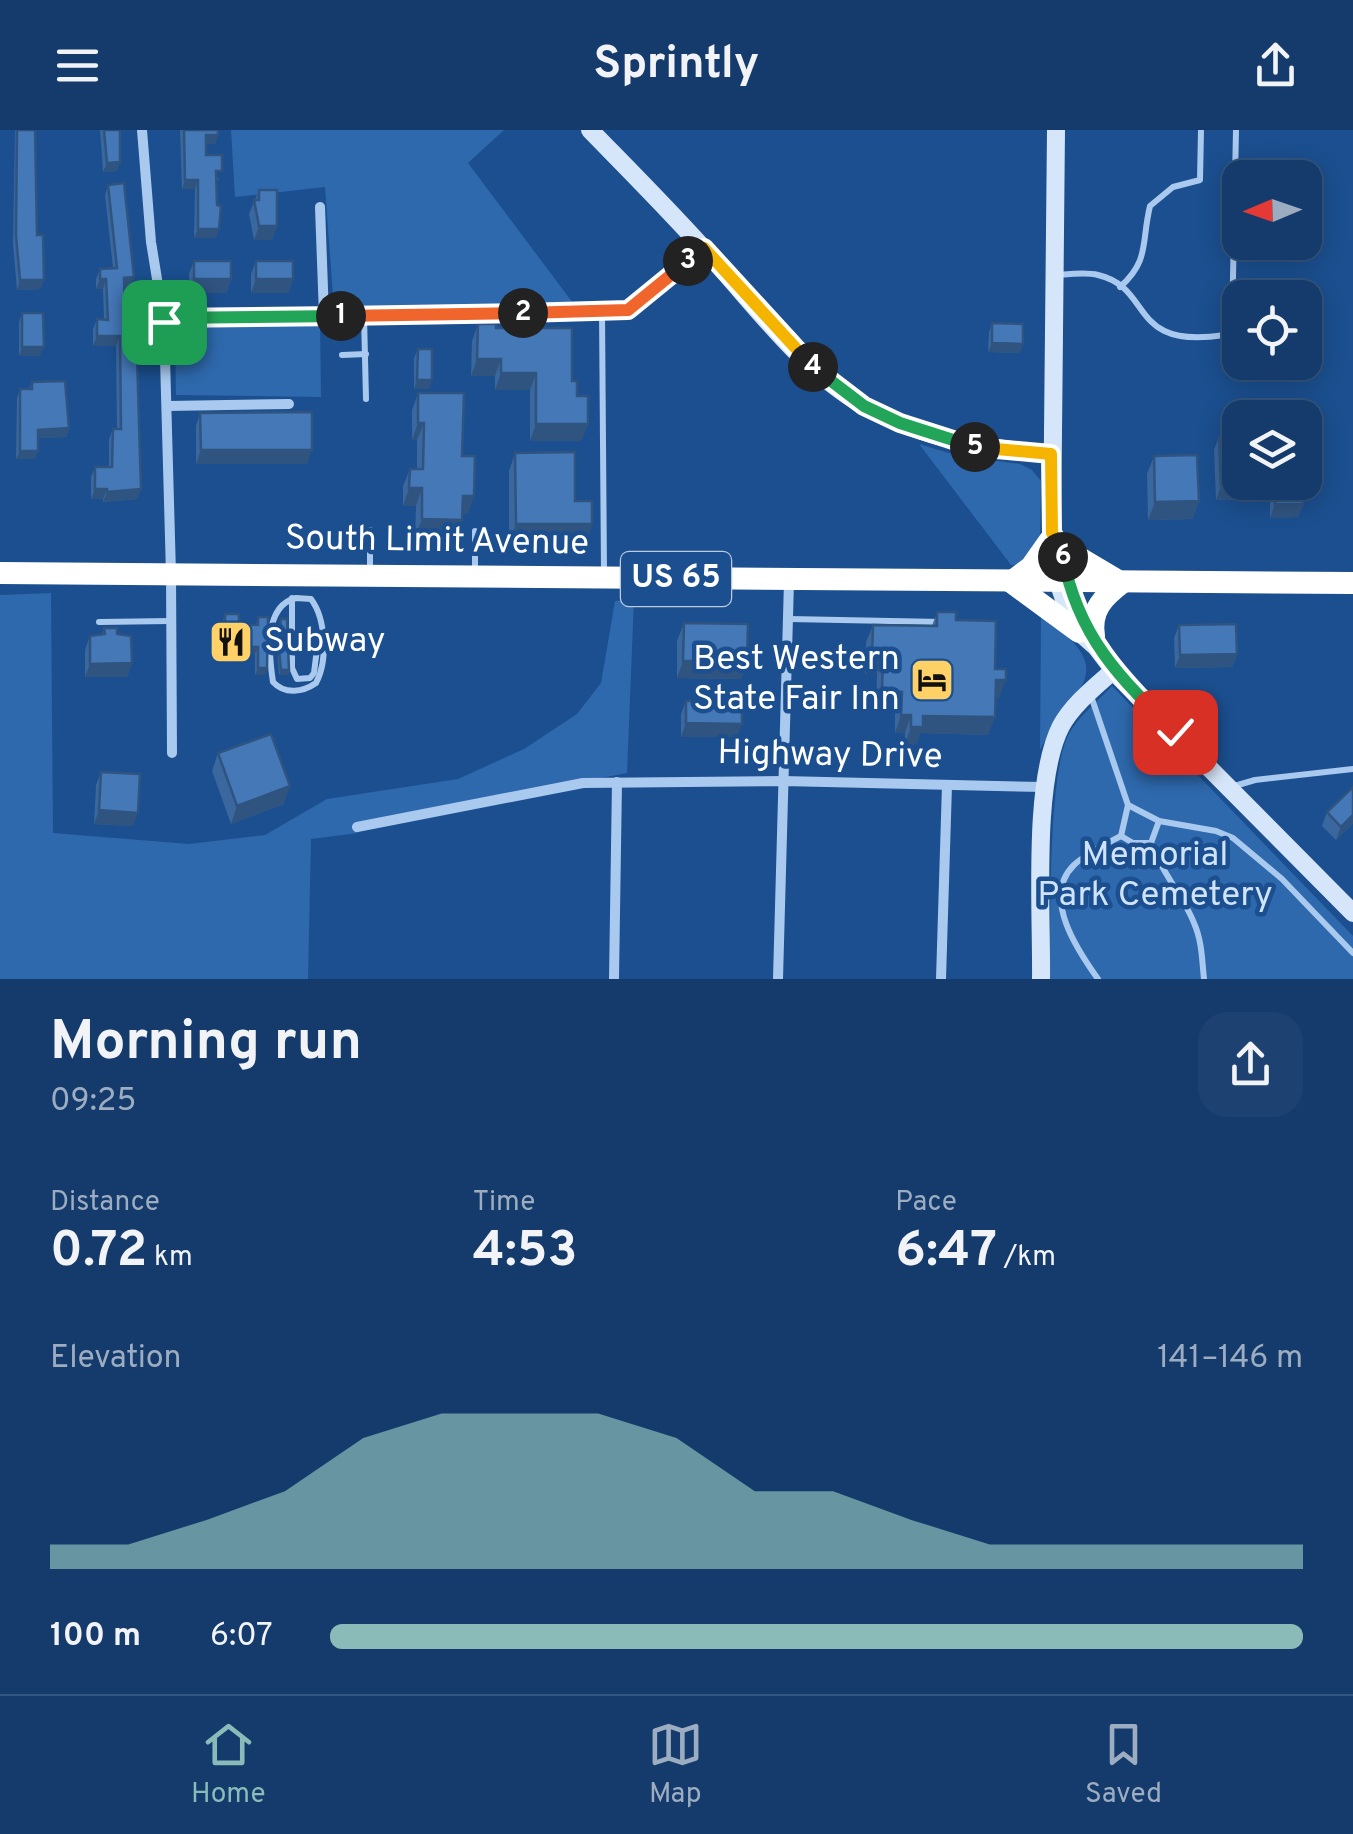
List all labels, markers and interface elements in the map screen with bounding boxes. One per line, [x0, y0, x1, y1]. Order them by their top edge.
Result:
text: Sprintly [594, 37, 759, 94]
icon: menu [50, 38, 105, 93]
icon: share [1248, 38, 1303, 93]
north arrow [1222, 160, 1322, 260]
map controls [1222, 160, 1322, 500]
pin: 3 [663, 236, 713, 286]
text: 3 [680, 243, 696, 279]
pin [122, 280, 207, 365]
button: locate [1222, 280, 1322, 380]
pin: 2 [498, 288, 548, 338]
pin: 1 [316, 291, 366, 341]
icon: arrive [137, 295, 192, 350]
text: 2 [514, 295, 532, 331]
text: 1 [335, 298, 347, 334]
pin: 4 [788, 342, 838, 392]
text: 4 [804, 349, 822, 385]
button: layers [1222, 400, 1322, 500]
pin: 5 [950, 422, 1000, 472]
text: 5 [966, 429, 984, 465]
street label: South Limit Avenue [285, 517, 589, 567]
pin: 6 [1038, 532, 1088, 582]
text: 6 [1054, 539, 1072, 575]
road number: US 65 [621, 552, 731, 606]
restaurant icon: Subway [208, 619, 254, 665]
place label: Subway [264, 620, 386, 664]
place label: Best Western State Fair Inn [693, 638, 900, 722]
hotel icon: Best Western State Fair Inn [909, 657, 955, 703]
pin [1133, 690, 1218, 775]
icon: check [1148, 705, 1203, 760]
street label: Highway Drive [717, 732, 943, 780]
park label: Memorial Park Cemetery [1037, 834, 1273, 918]
text: Morning run [50, 1009, 362, 1079]
button: share [1198, 1012, 1303, 1117]
text: 09:25 [50, 1082, 136, 1122]
text: Distance [50, 1185, 160, 1221]
text: Time [473, 1185, 535, 1221]
text: Pace [895, 1185, 957, 1221]
text: 0.72 [50, 1221, 147, 1284]
text: 4:53 [473, 1221, 577, 1284]
text: 6:47 [895, 1221, 997, 1284]
text: km [147, 1240, 193, 1276]
text: /km [997, 1240, 1056, 1276]
text: Elevation [50, 1339, 182, 1379]
text: 141–146 m [1157, 1339, 1303, 1379]
text: 100 m [50, 1617, 141, 1657]
text: 6:07 [210, 1617, 273, 1657]
tab: Home [191, 1717, 265, 1813]
tab: Map [648, 1717, 703, 1813]
tab: Saved [1085, 1717, 1162, 1813]

